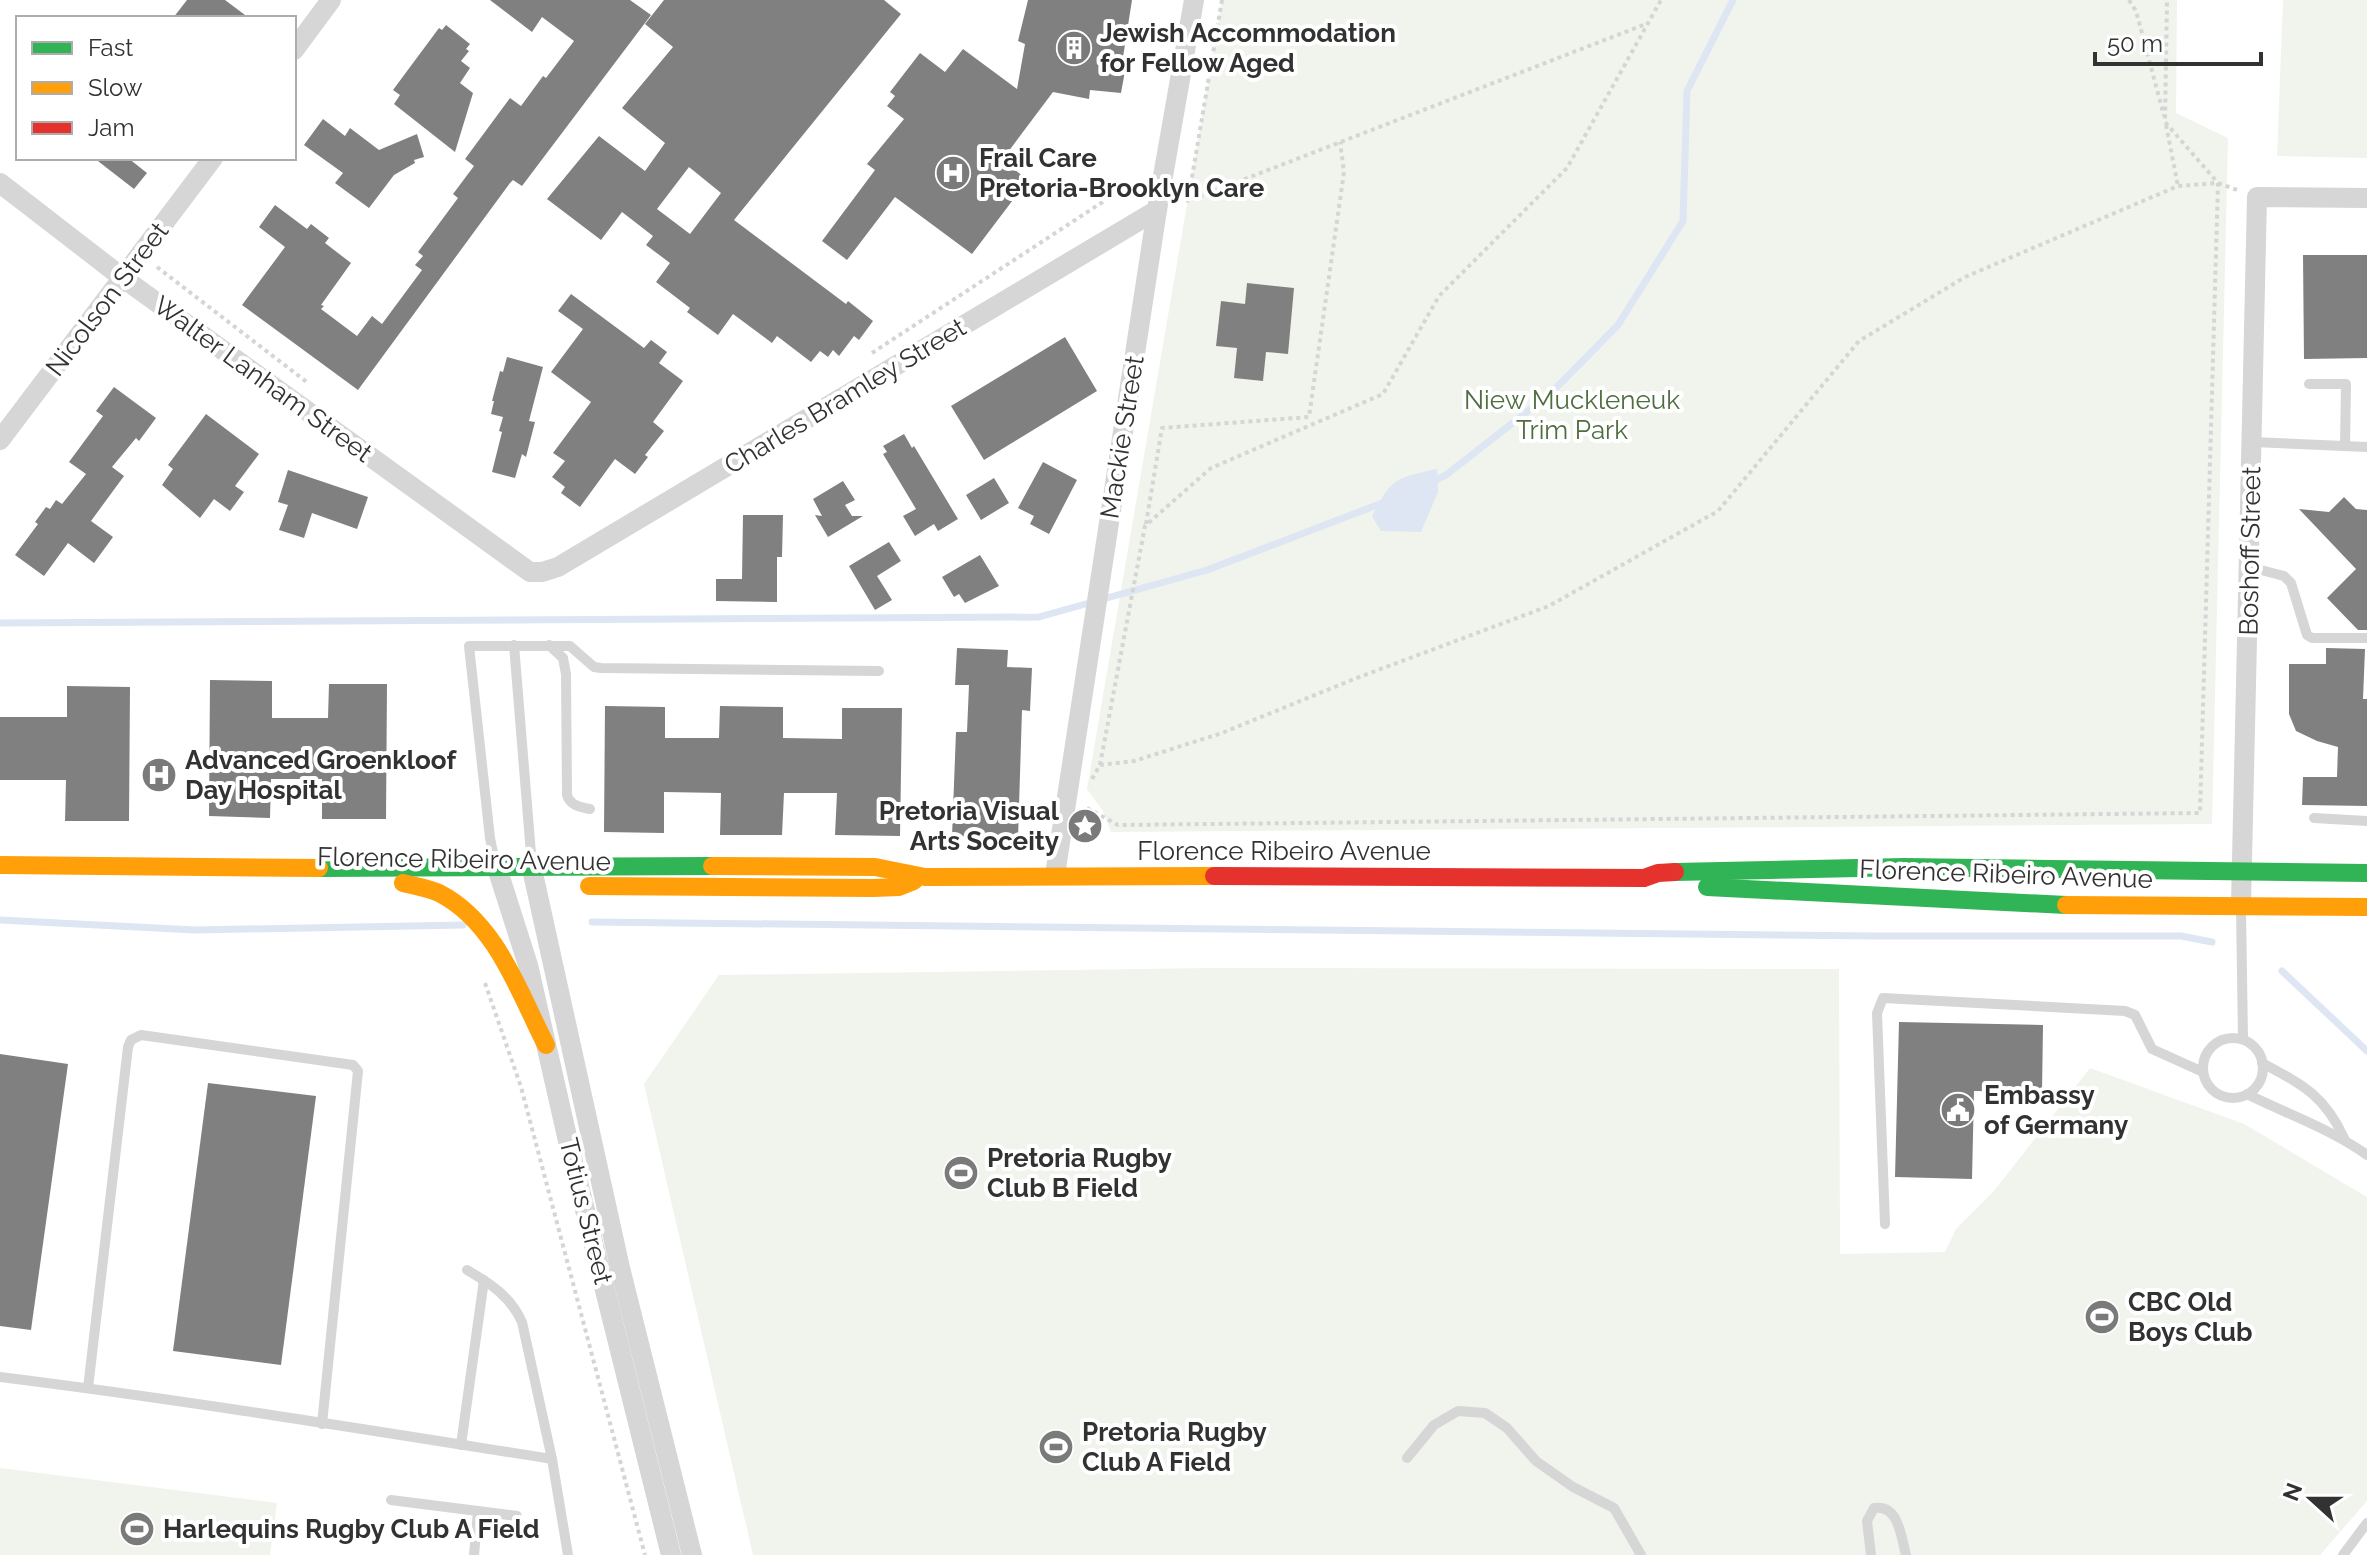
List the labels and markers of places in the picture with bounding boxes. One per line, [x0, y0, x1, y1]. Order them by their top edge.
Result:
place label: Jewish Accommodation for Fellow Aged [1100, 18, 1396, 78]
building icon: Jewish Accommodation for Fellow Aged [1055, 29, 1093, 67]
place label: Frail Care Pretoria-Brooklyn Care [979, 143, 1265, 203]
hospital icon: Frail Care Pretoria-Brooklyn Care [934, 154, 972, 192]
place label: Advanced Groenkloof Day Hospital [185, 745, 457, 805]
hospital icon: Advanced Groenkloof Day Hospital [140, 756, 178, 794]
place label: Pretoria Visual Arts Soceity [879, 796, 1060, 856]
place icon: Pretoria Visual Arts Soceity [1066, 807, 1104, 845]
place label: Embassy of Germany [1984, 1080, 2128, 1140]
public building icon: Embassy of Germany [1939, 1091, 1977, 1129]
place label: Pretoria Rugby Club B Field [987, 1143, 1172, 1203]
sports icon: Pretoria Rugby Club B Field [942, 1154, 980, 1192]
place label: CBC Old Boys Club [2128, 1287, 2253, 1347]
sports icon: CBC Old Boys Club [2083, 1298, 2121, 1336]
place label: Pretoria Rugby Club A Field [1082, 1417, 1267, 1477]
sports icon: Pretoria Rugby Club A Field [1037, 1428, 1075, 1466]
sports icon: Harlequins Rugby Club A Field [118, 1510, 156, 1548]
place label: Harlequins Rugby Club A Field [163, 1514, 540, 1544]

